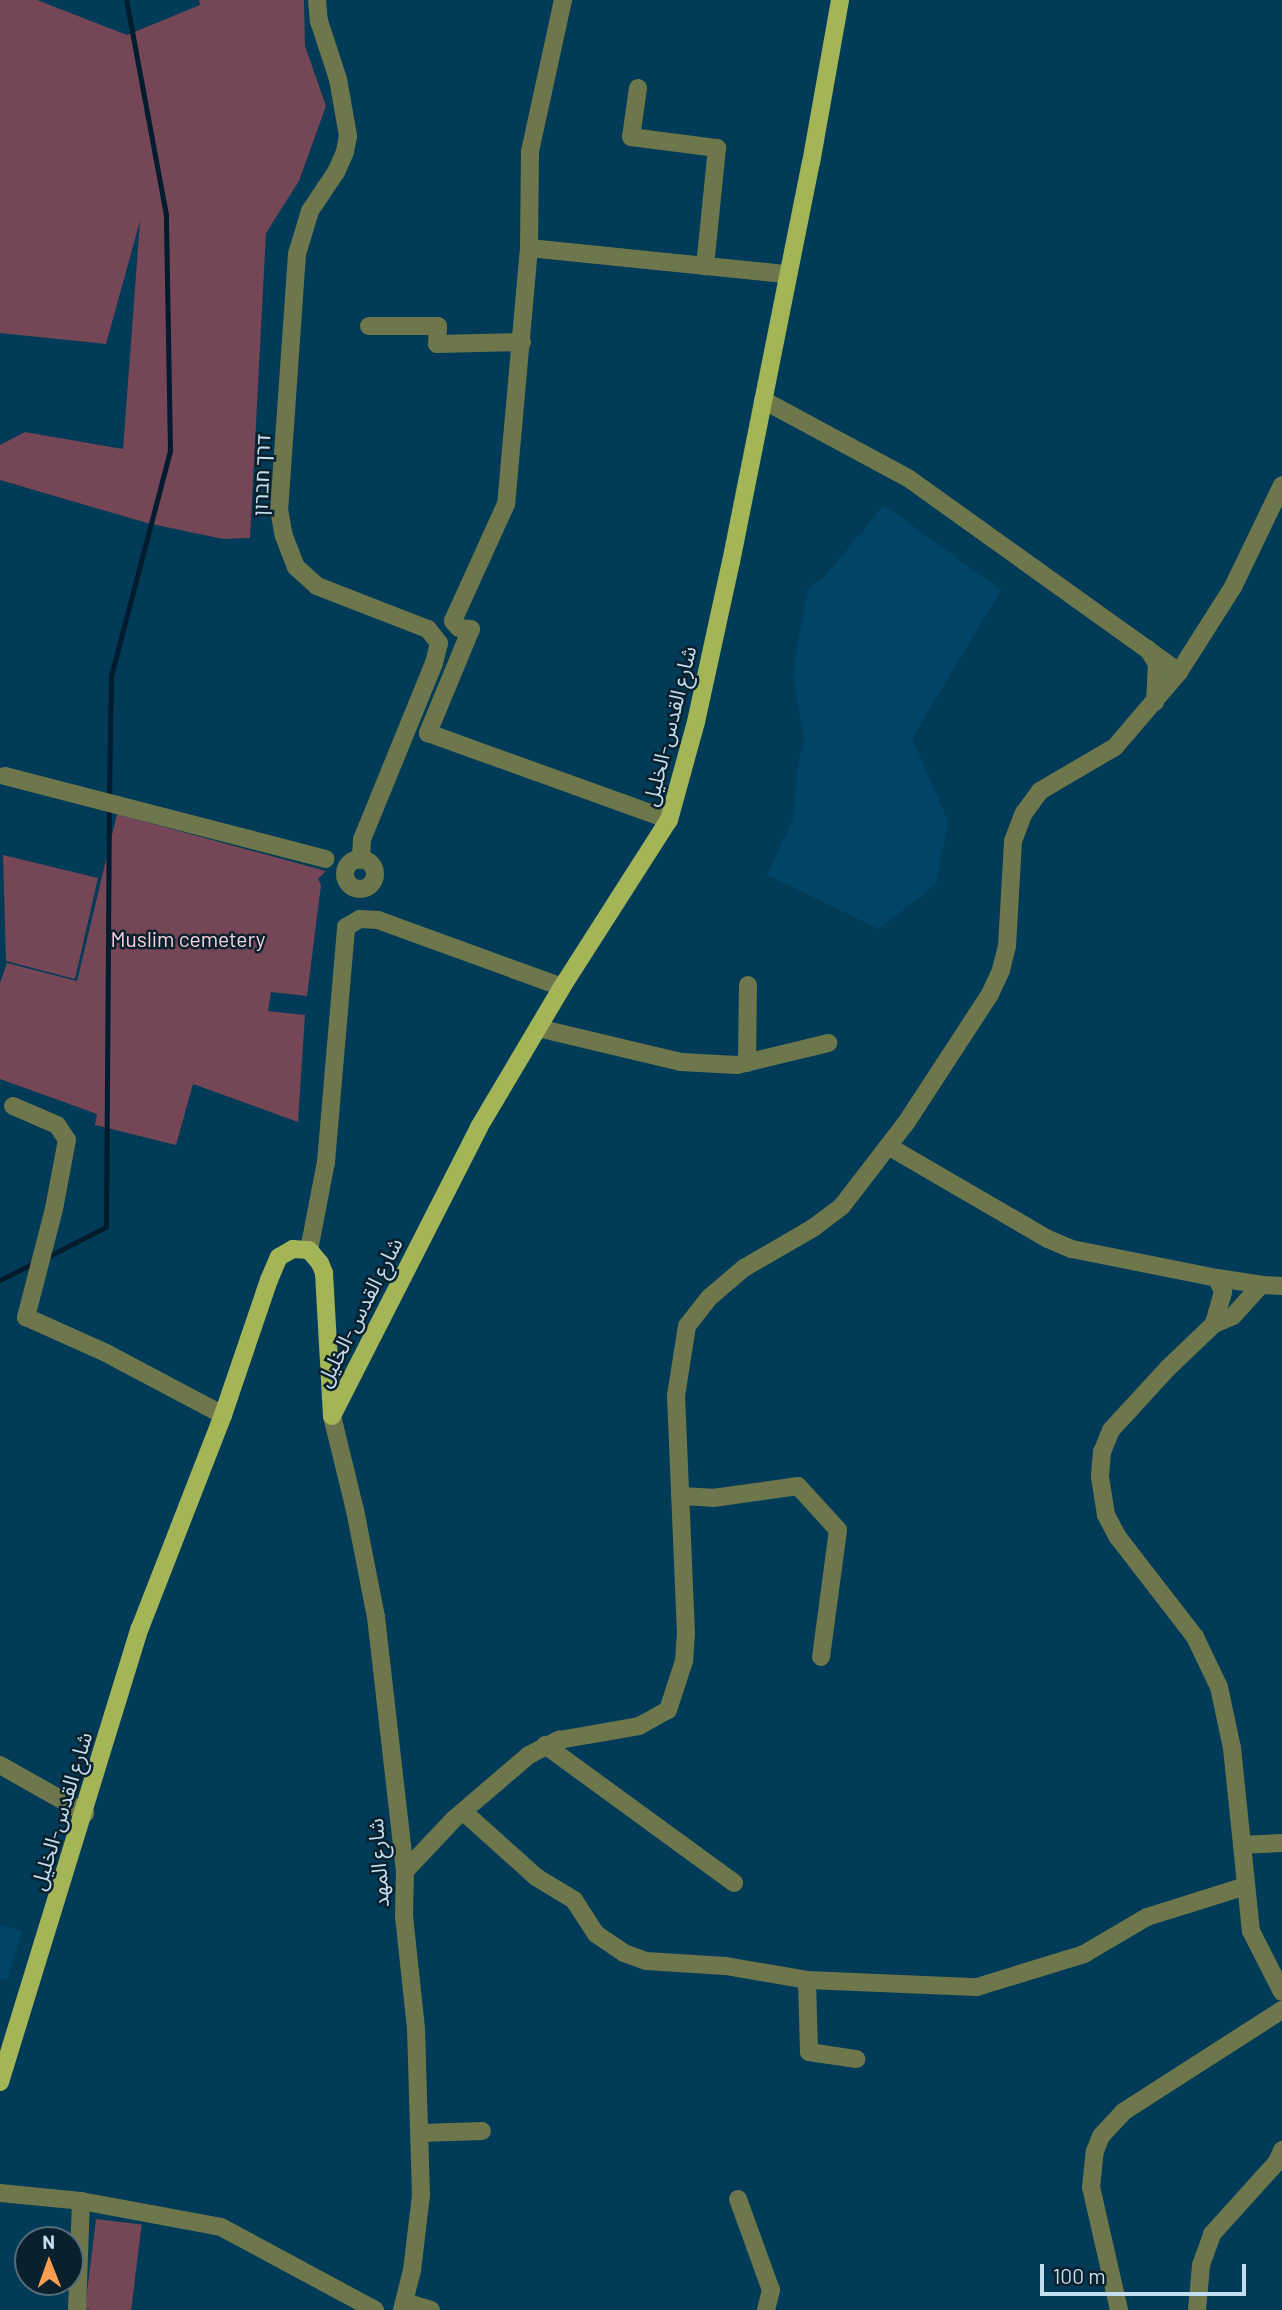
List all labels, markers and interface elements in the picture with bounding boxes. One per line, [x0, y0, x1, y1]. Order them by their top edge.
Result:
street label: דרך חברון [247, 433, 275, 517]
street label: شارع القدس-الخليل [637, 643, 701, 809]
park label: Muslim cemetery [111, 926, 265, 952]
street label: شارع القدس-الخليل [311, 1233, 407, 1391]
street label: شارع القدس-الخليل [25, 1729, 97, 1893]
street label: شارع المهد [362, 1817, 394, 1909]
north arrow [14, 2226, 84, 2296]
text: N [42, 2230, 55, 2253]
scale bar [1044, 2250, 1250, 2294]
text: 100 m [1053, 2263, 1106, 2288]

